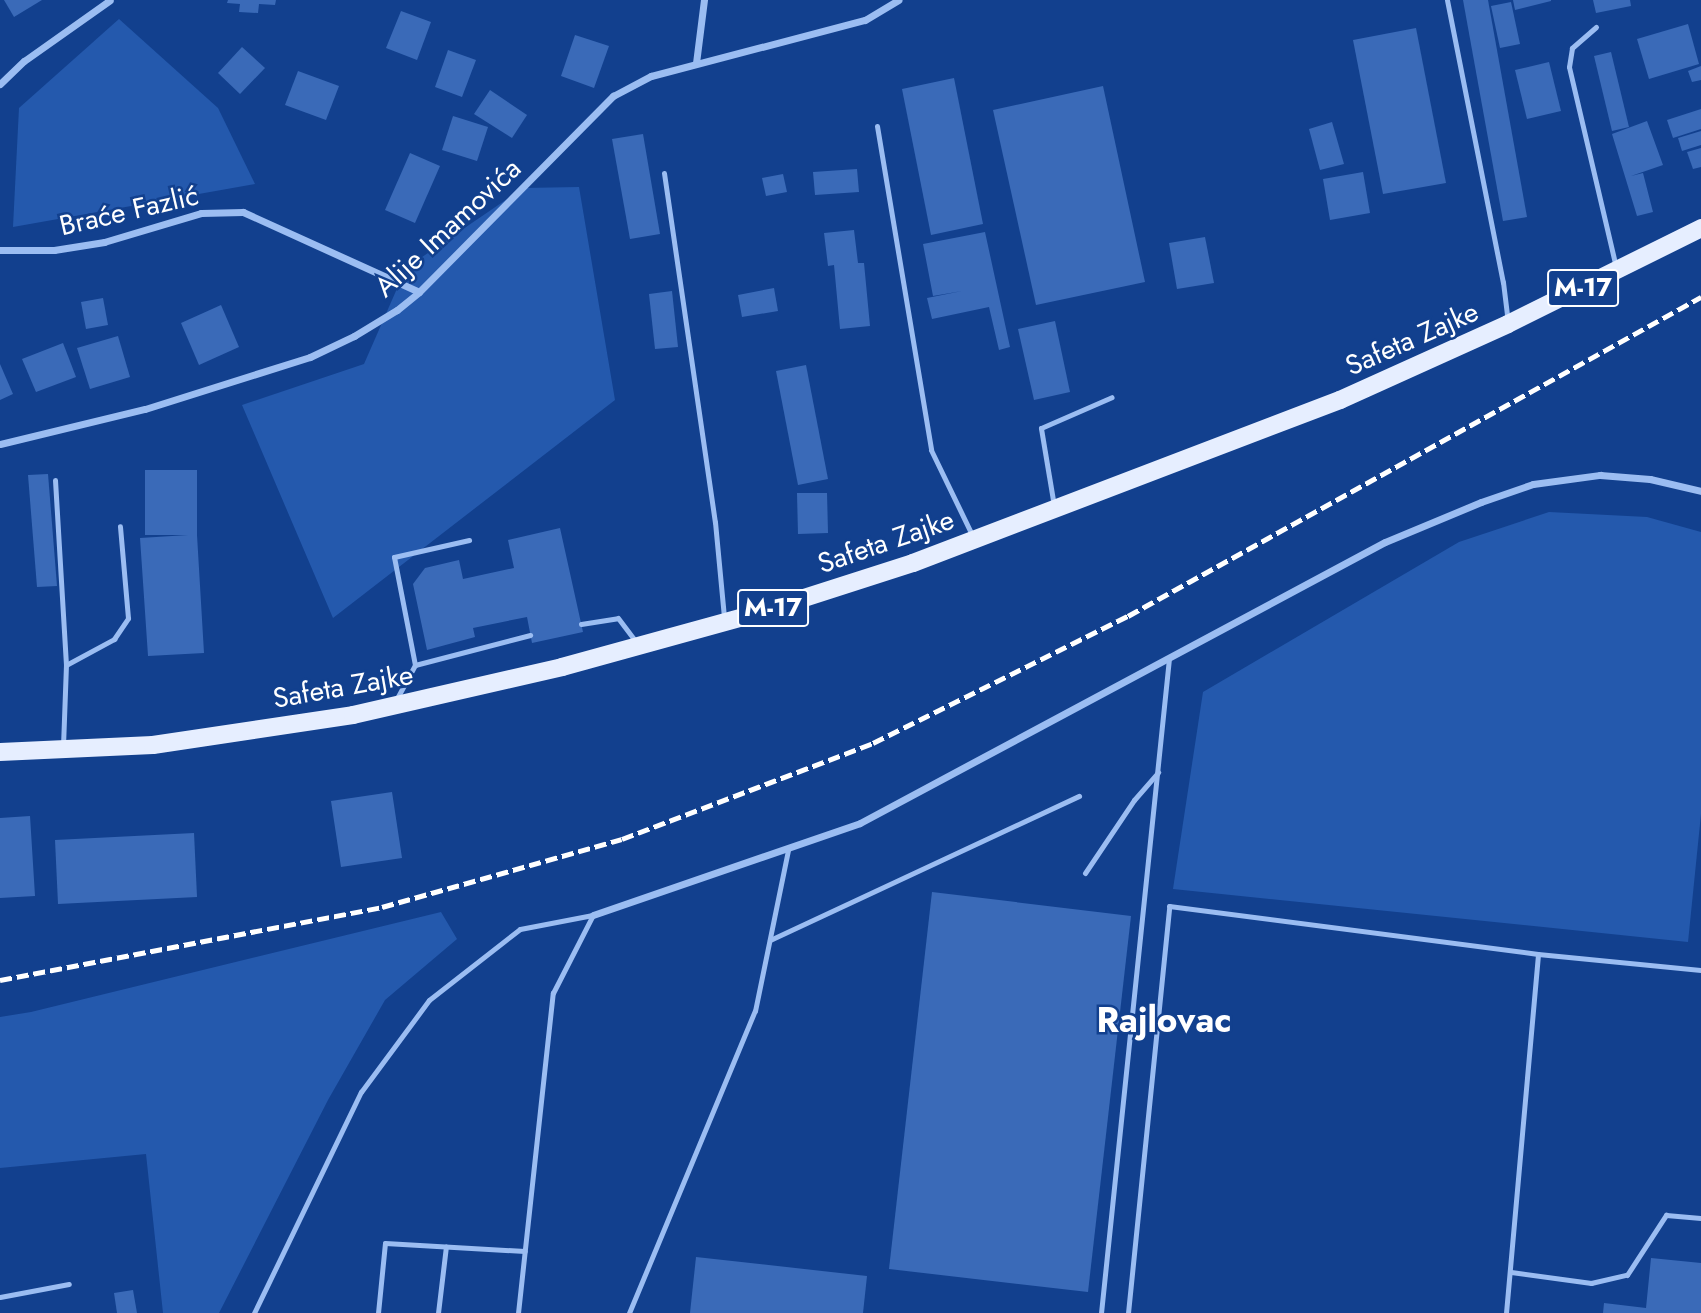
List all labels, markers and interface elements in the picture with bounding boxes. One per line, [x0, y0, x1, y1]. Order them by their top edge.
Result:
street label: Alije Imamovića [368, 152, 528, 304]
street label: Braće Fazlić [56, 179, 202, 243]
road number: M-17 [1546, 266, 1620, 310]
street label: Safeta Zajke [1340, 295, 1484, 383]
street label: Safeta Zajke [813, 503, 959, 581]
road number: M-17 [736, 586, 810, 630]
street label: Safeta Zajke [270, 658, 416, 716]
district label: Rajlovac [1096, 999, 1232, 1041]

